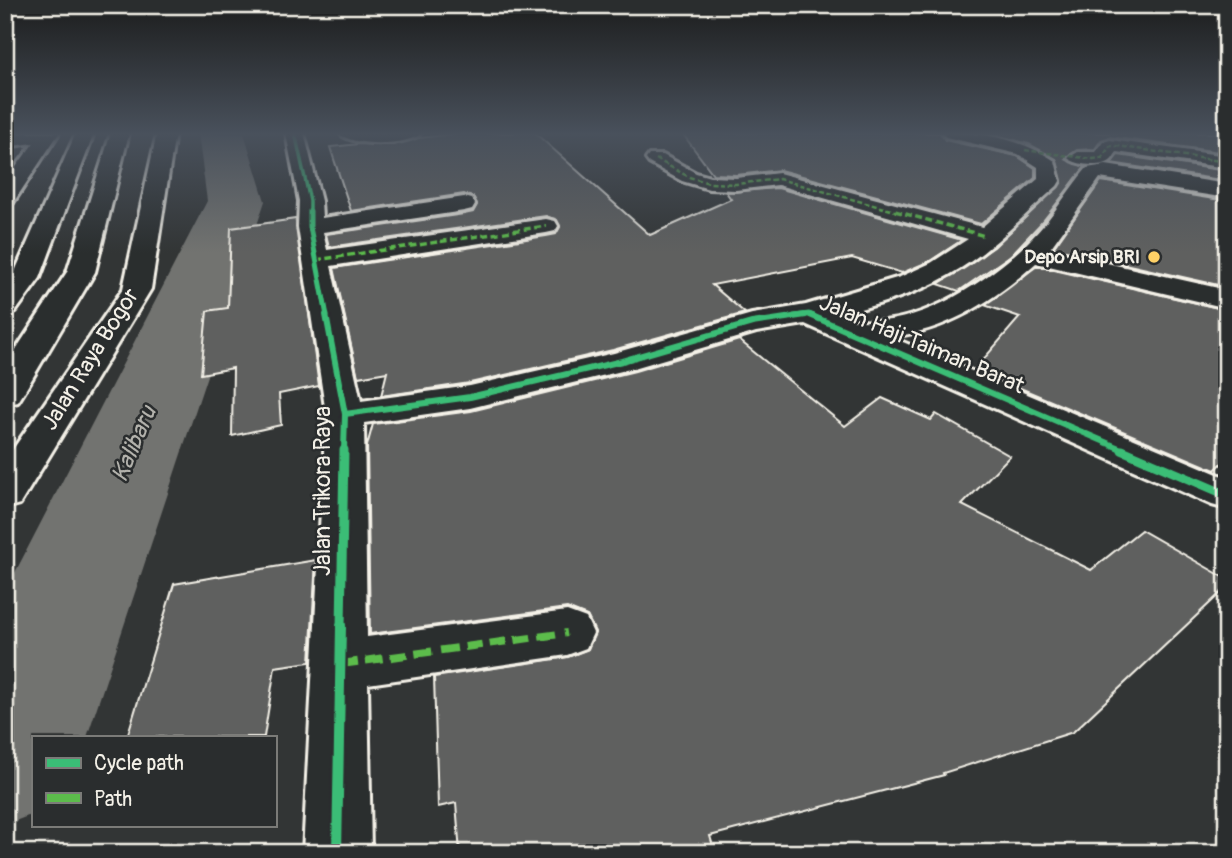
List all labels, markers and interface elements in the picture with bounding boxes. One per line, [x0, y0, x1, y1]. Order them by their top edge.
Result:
place label: Depo Arsip BRI [1024, 245, 1140, 269]
marker: Depo Arsip BRI [1146, 249, 1162, 265]
street label: Jalan Raya Bogor [35, 283, 145, 435]
street label: Jalan Haji Taiman Barat [815, 288, 1030, 401]
water label: Kalibaru [105, 400, 164, 486]
street label: Jalan Trikora Raya [308, 406, 337, 576]
legend [32, 736, 276, 826]
text: Cycle path [94, 750, 184, 777]
text: Path [94, 786, 132, 813]

